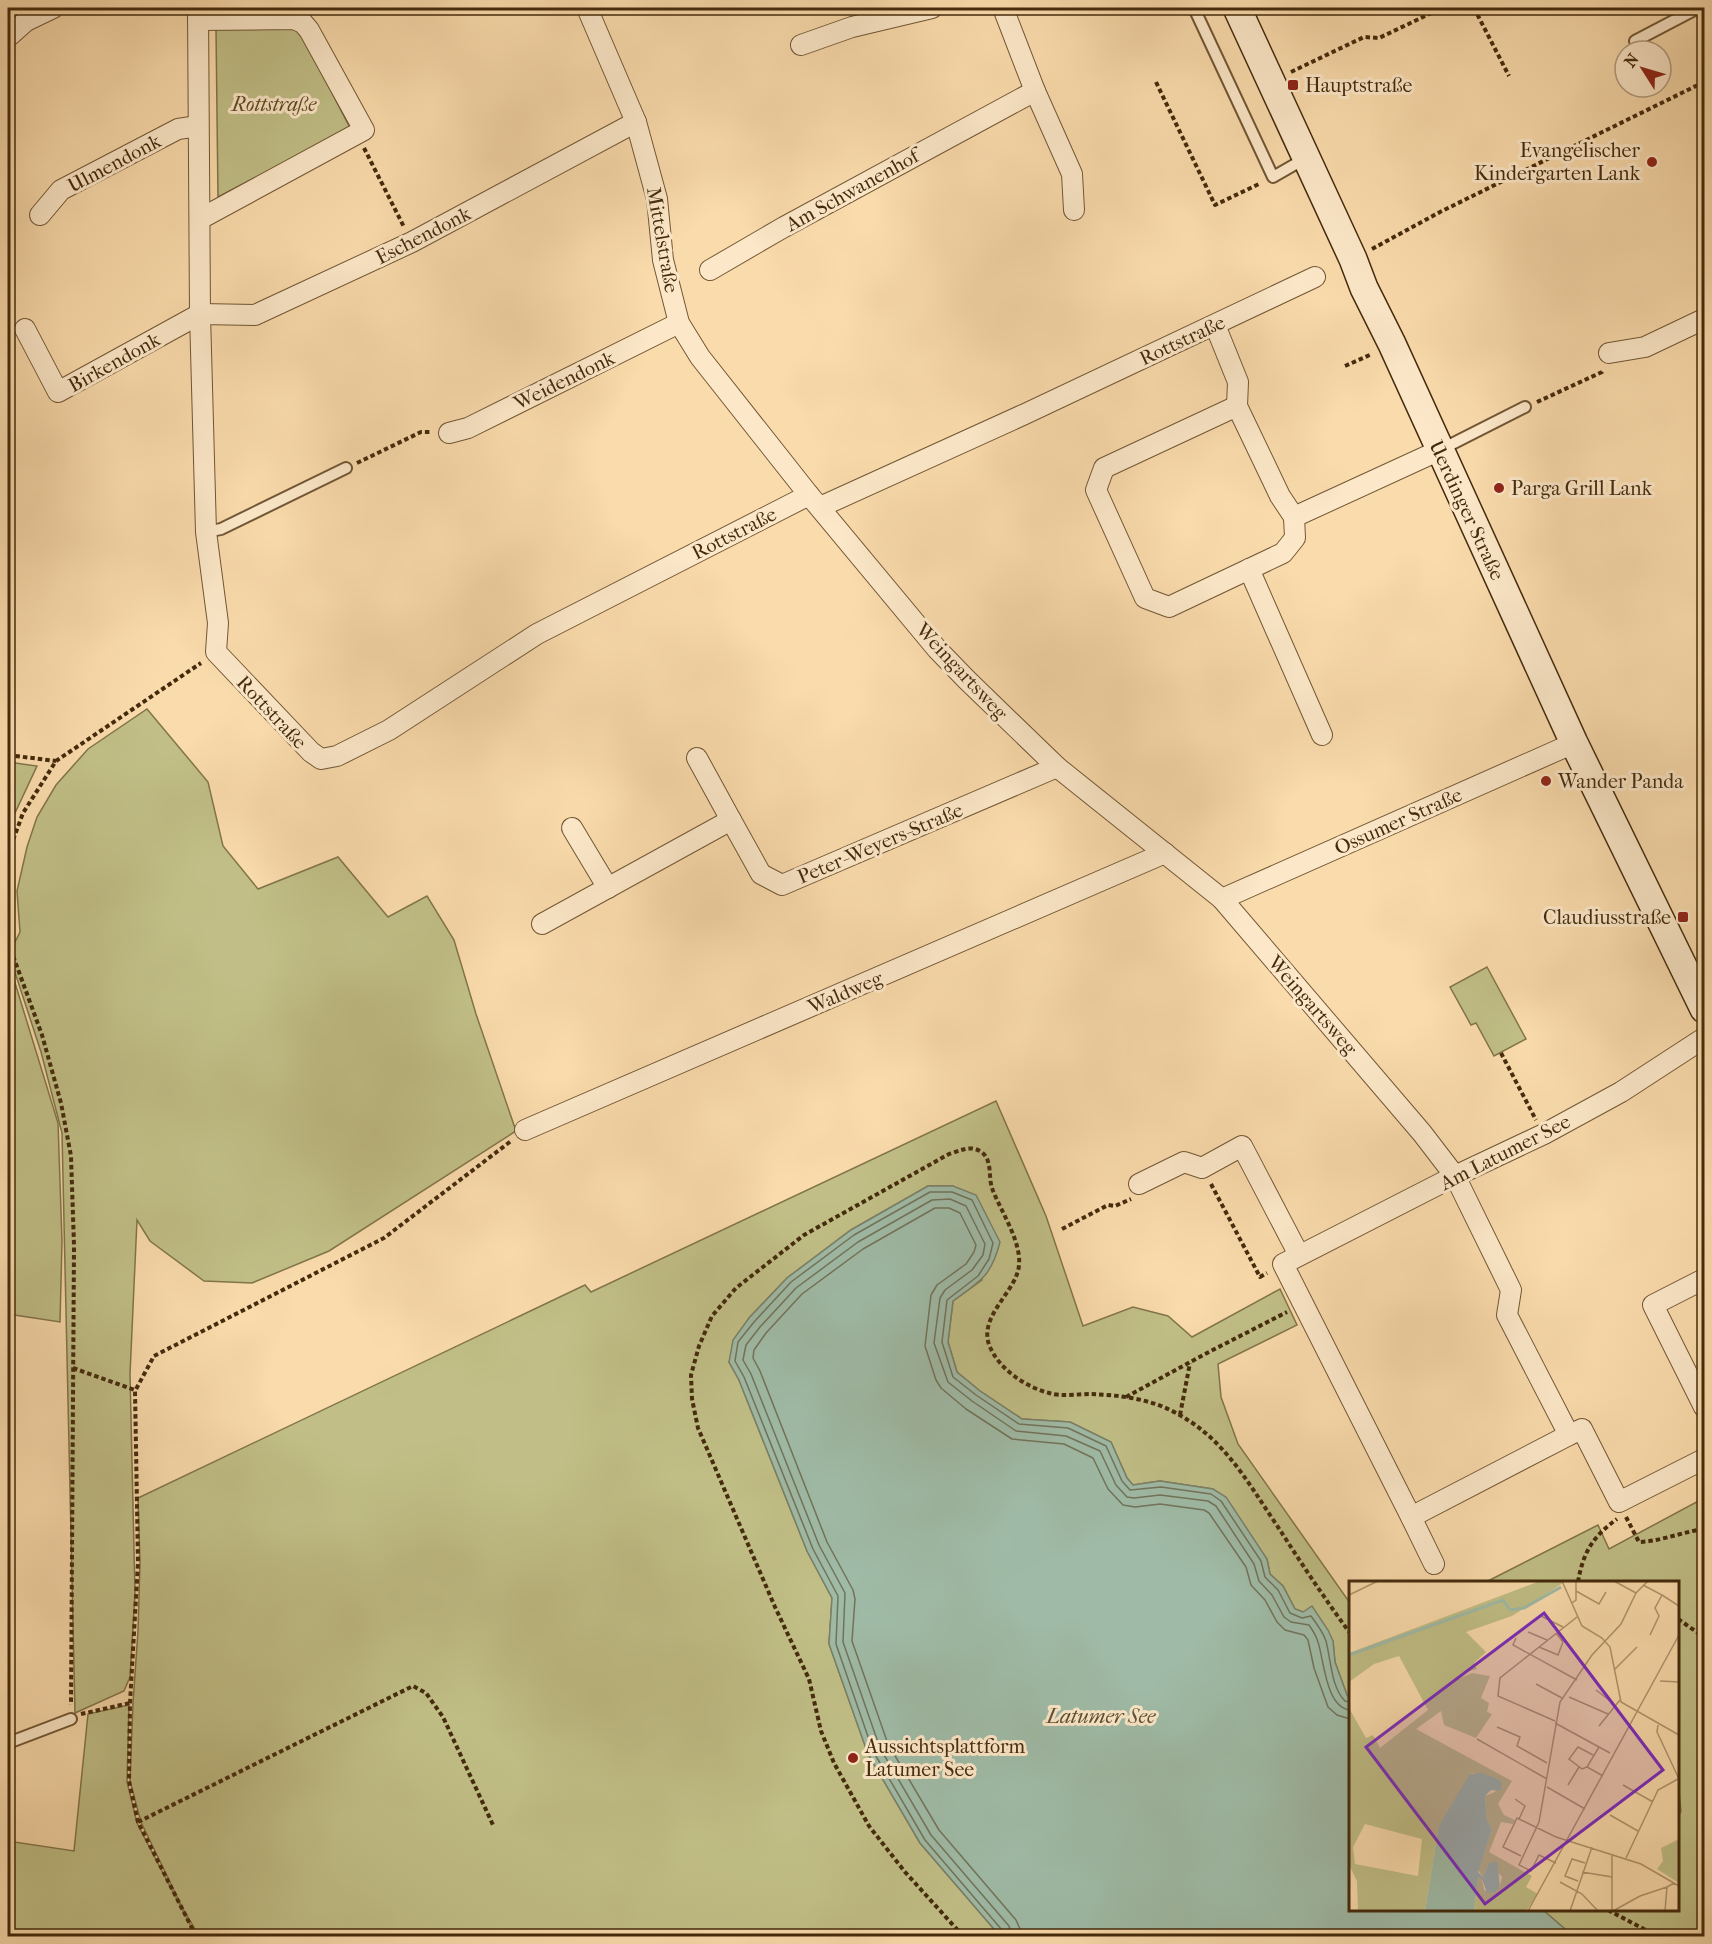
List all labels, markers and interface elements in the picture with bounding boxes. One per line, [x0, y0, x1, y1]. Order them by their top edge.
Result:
north arrow [1613, 39, 1673, 99]
text: N [1620, 49, 1643, 71]
place label: Hauptstraße [1305, 74, 1413, 97]
marker: Hauptstraße [1286, 78, 1300, 92]
park label: Rottstraße [230, 93, 317, 116]
street label: Ulmendonk [64, 129, 165, 198]
place label: Evangelischer Kindergarten Lank [1474, 139, 1641, 185]
street label: Am Schwanenhof [781, 142, 927, 237]
marker: Evangelischer Kindergarten Lank [1645, 155, 1659, 169]
street label: Mittelstraße [642, 185, 683, 295]
street label: Eschendonk [372, 201, 475, 269]
street label: Rottstraße [1136, 311, 1229, 370]
street label: Birkendonk [64, 327, 165, 397]
street label: Weidendonk [509, 346, 619, 415]
street label: Uerdinger Straße [1424, 437, 1509, 584]
place label: Parga Grill Lank [1511, 477, 1653, 500]
marker: Parga Grill Lank [1492, 481, 1506, 495]
street label: Rottstraße [688, 502, 780, 565]
street label: Weingartsweg [910, 617, 1012, 725]
street label: Rottstraße [232, 671, 311, 754]
place label: Wander Panda [1557, 770, 1684, 793]
marker: Wander Panda [1539, 774, 1553, 788]
street label: Ossumer Straße [1331, 783, 1466, 860]
street label: Peter-Weyers-Straße [794, 798, 966, 889]
place label: Claudiusstraße [1543, 906, 1671, 929]
marker: Claudiusstraße [1676, 910, 1690, 924]
street label: Weingartsweg [1263, 950, 1362, 1060]
street label: Waldweg [804, 966, 886, 1019]
street label: Am Latumer See [1435, 1110, 1574, 1196]
inset map [1349, 1581, 1679, 1911]
water label: Latumer See [1045, 1704, 1156, 1728]
place label: Aussichtsplattform Latumer See [864, 1735, 1025, 1781]
marker: Aussichtsplattform Latumer See [846, 1751, 860, 1765]

